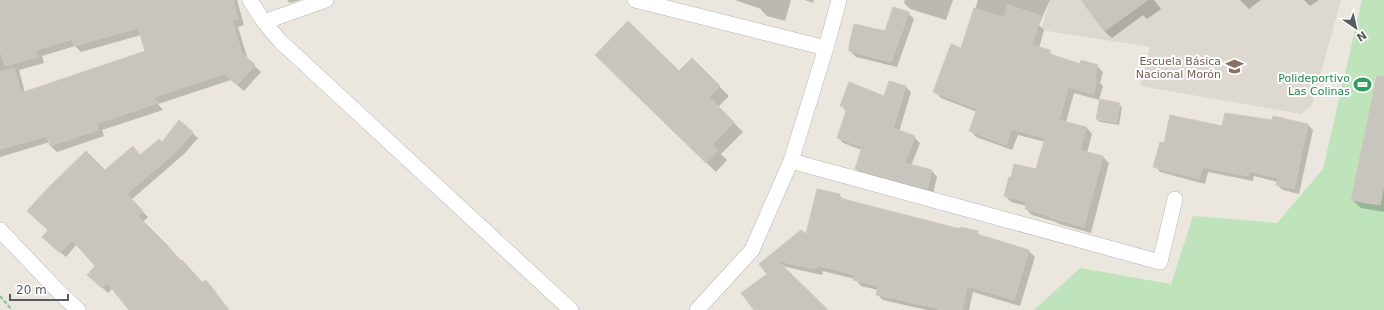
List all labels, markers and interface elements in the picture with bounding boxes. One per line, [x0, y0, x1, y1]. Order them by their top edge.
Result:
north arrow [1336, 8, 1376, 48]
text: N [1354, 28, 1369, 44]
place label: Escuela Básica Nacional Morón [1136, 55, 1221, 81]
school or university icon: Escuela Básica Nacional Morón [1224, 57, 1244, 77]
place label: Polideportivo Las Colinas [1278, 72, 1350, 98]
sports icon: Polideportivo Las Colinas [1353, 74, 1373, 94]
scale bar [10, 276, 68, 302]
text: 20 m [16, 283, 47, 297]

